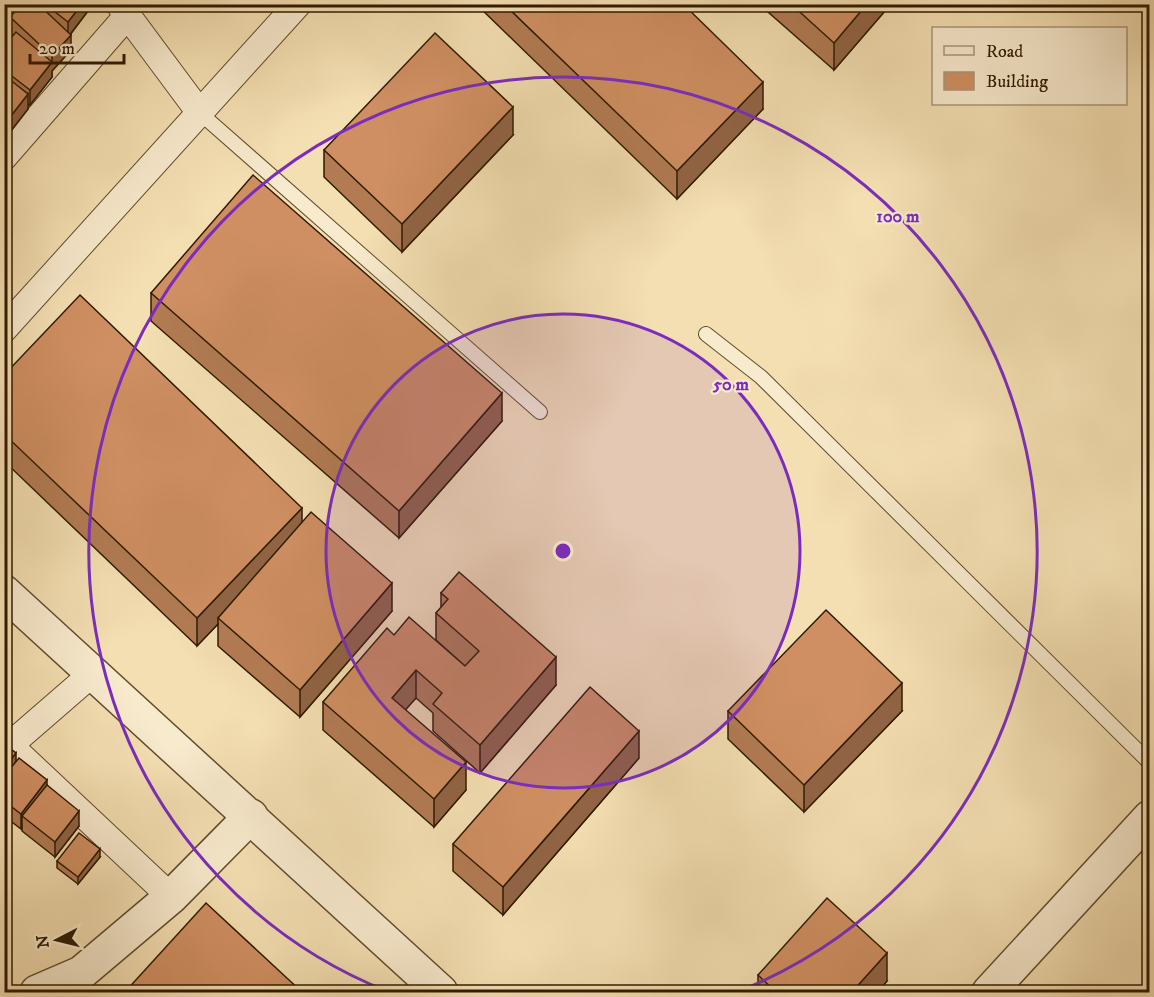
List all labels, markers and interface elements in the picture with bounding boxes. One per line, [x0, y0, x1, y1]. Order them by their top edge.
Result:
scale bar [30, 27, 124, 65]
legend [932, 27, 1127, 105]
text: 20 m [39, 38, 75, 60]
text: Road [986, 41, 1023, 63]
text: Building [986, 71, 1048, 93]
text: 100 m [876, 206, 920, 228]
text: 50 m [712, 374, 749, 396]
centre of rings [553, 541, 573, 561]
north arrow [27, 910, 87, 970]
text: N [32, 934, 54, 949]

